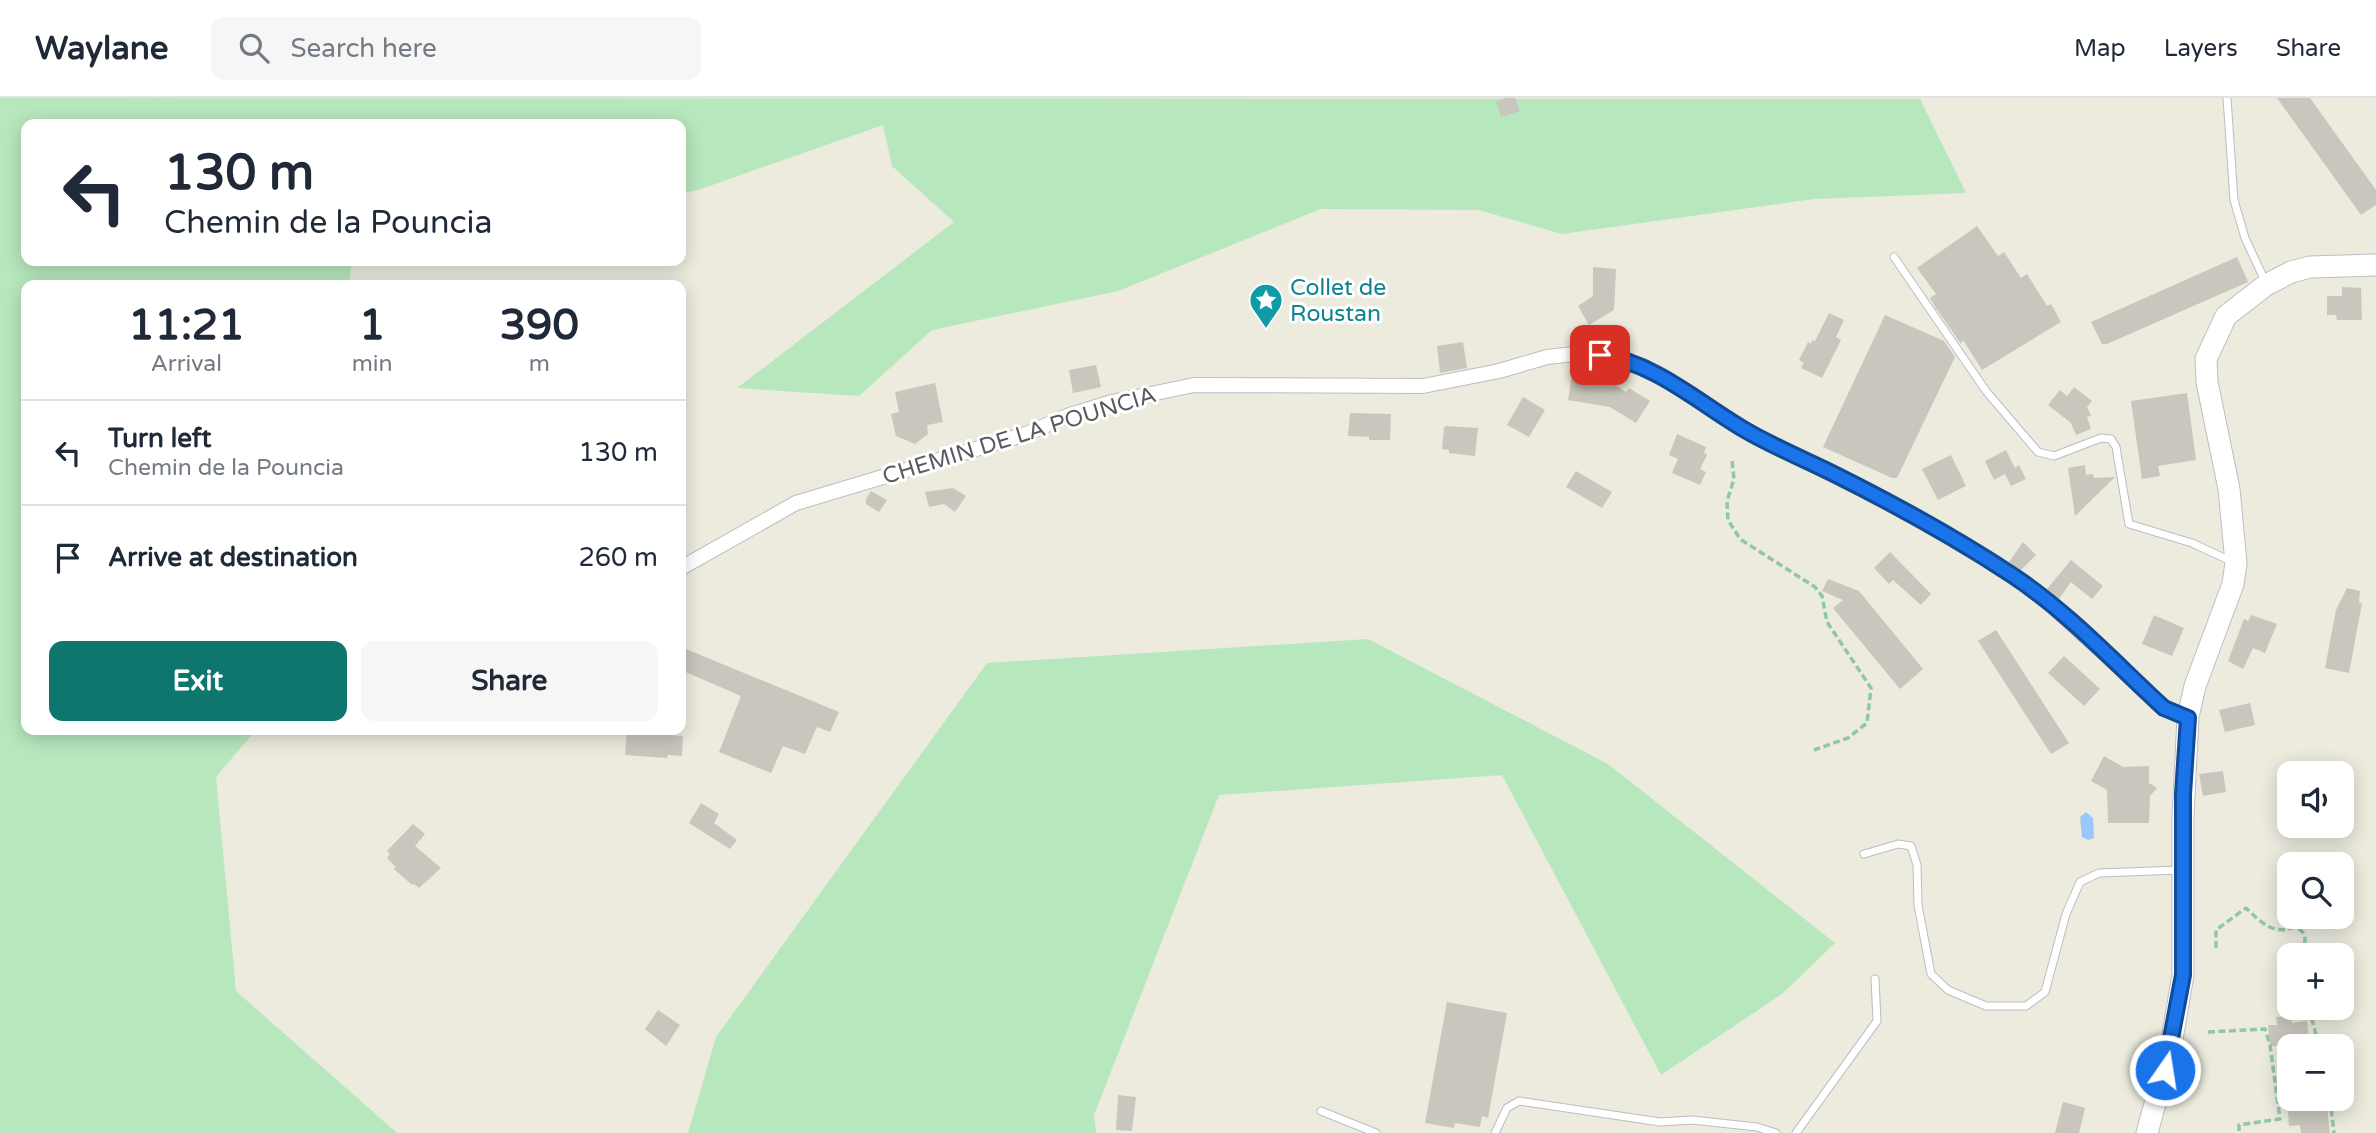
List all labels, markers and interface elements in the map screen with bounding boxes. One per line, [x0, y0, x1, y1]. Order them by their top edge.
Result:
search box [211, 17, 701, 80]
text: Waylane [35, 29, 169, 68]
icon: search [235, 29, 273, 67]
text: Search here [291, 33, 437, 64]
text: Map [2074, 34, 2126, 63]
text: Layers [2164, 34, 2238, 63]
text: Share [2276, 34, 2341, 63]
text: 130 m [164, 144, 314, 203]
icon: left [49, 147, 140, 238]
text: Chemin de la Pouncia [164, 204, 492, 242]
place label: Collet de Roustan [1290, 274, 1386, 328]
place icon: Collet de Roustan [1247, 281, 1285, 330]
text: 11:21 [128, 300, 245, 351]
text: 1 [359, 300, 385, 351]
text: 390 [500, 300, 579, 351]
pin [1570, 325, 1630, 385]
icon: arrive [1581, 336, 1619, 374]
text: Arrival [151, 350, 222, 378]
text: min [352, 350, 393, 378]
text: m [529, 350, 550, 378]
street label: CHEMIN DE LA POUNCIA [879, 381, 1160, 491]
text: Turn left [108, 423, 211, 454]
icon: left [49, 434, 87, 472]
text: 130 m [578, 437, 658, 468]
text: Chemin de la Pouncia [108, 454, 344, 482]
icon: arrive [49, 539, 87, 577]
text: Arrive at destination [108, 542, 358, 573]
text: 260 m [578, 542, 658, 573]
button: Exit [49, 641, 347, 721]
button: Share [361, 641, 658, 721]
map controls [2277, 761, 2354, 1111]
button: sound [2277, 761, 2354, 838]
button: search [2277, 852, 2354, 929]
button: + [2277, 943, 2354, 1020]
position arrow [2128, 1033, 2202, 1107]
button: − [2277, 1034, 2354, 1111]

